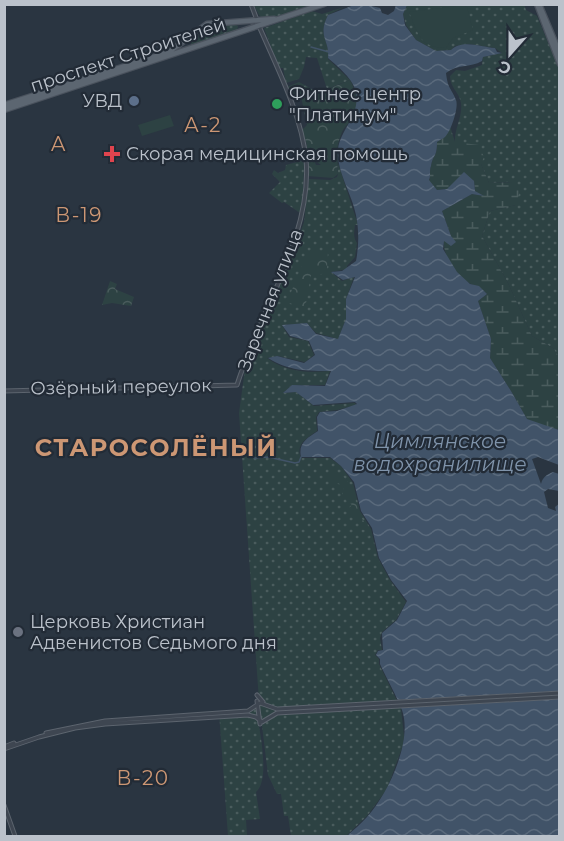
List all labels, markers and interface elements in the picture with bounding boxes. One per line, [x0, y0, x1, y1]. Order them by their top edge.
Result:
street label: проспект Строителей [28, 13, 228, 97]
north arrow [480, 24, 540, 84]
text: С [496, 56, 514, 78]
place label: Фитнес центр "Платинум" [289, 83, 421, 126]
place label: УВД [82, 90, 122, 112]
marker: УВД [127, 94, 141, 108]
marker: Фитнес центр "Платинум" [270, 97, 284, 111]
district label: А-2 [184, 113, 222, 137]
district label: А [51, 132, 67, 156]
place label: Скорая медицинская помощь [126, 143, 408, 165]
marker: Скорая медицинская помощь [103, 145, 121, 163]
district label: В-19 [55, 203, 103, 227]
street label: Заречная улица [233, 226, 307, 374]
street label: Озёрный переулок [30, 374, 212, 400]
water label: Цимлянское водохранилище [353, 429, 527, 476]
district label: СТАРОCОЛЁНЫЙ [35, 433, 277, 462]
place label: Церковь Христиан Адвенистов Седьмого дня [30, 611, 277, 654]
marker: Церковь Христиан Адвенистов Седьмого дня [11, 625, 25, 639]
district label: В-20 [117, 766, 169, 790]

